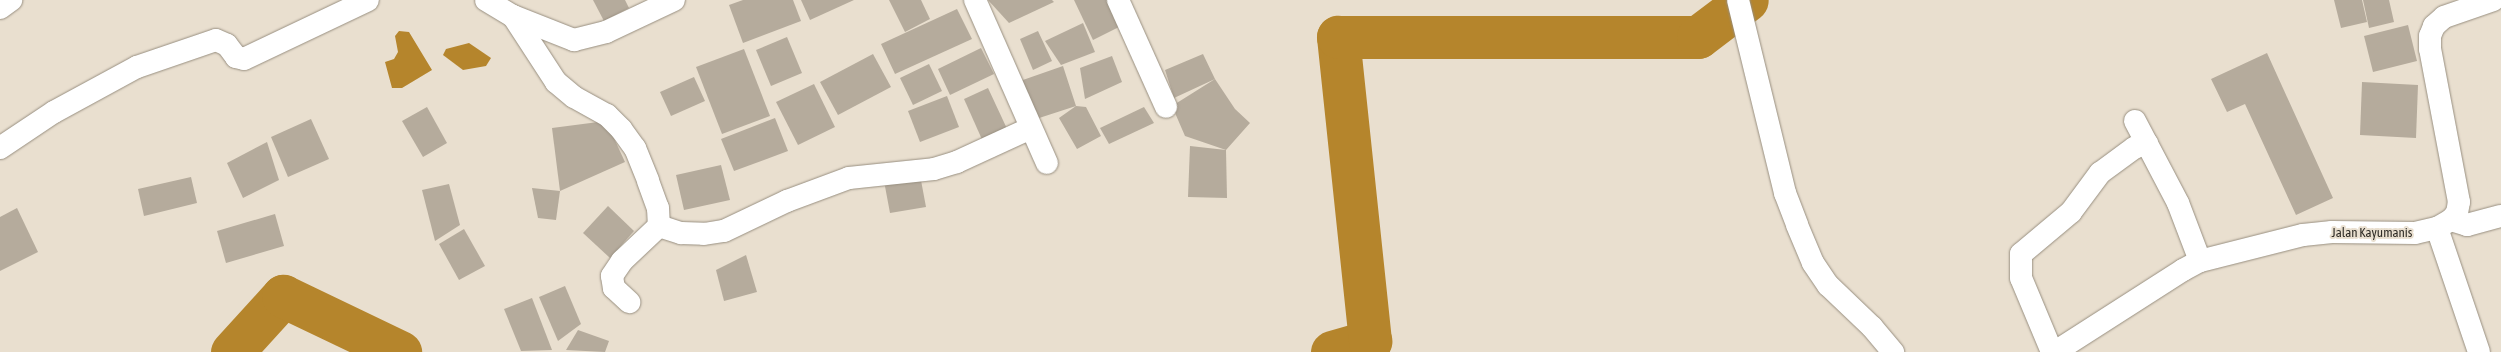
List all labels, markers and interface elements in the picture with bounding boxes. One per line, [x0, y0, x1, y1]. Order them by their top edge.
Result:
street label: Jalan Kayumanis [2332, 225, 2412, 241]

